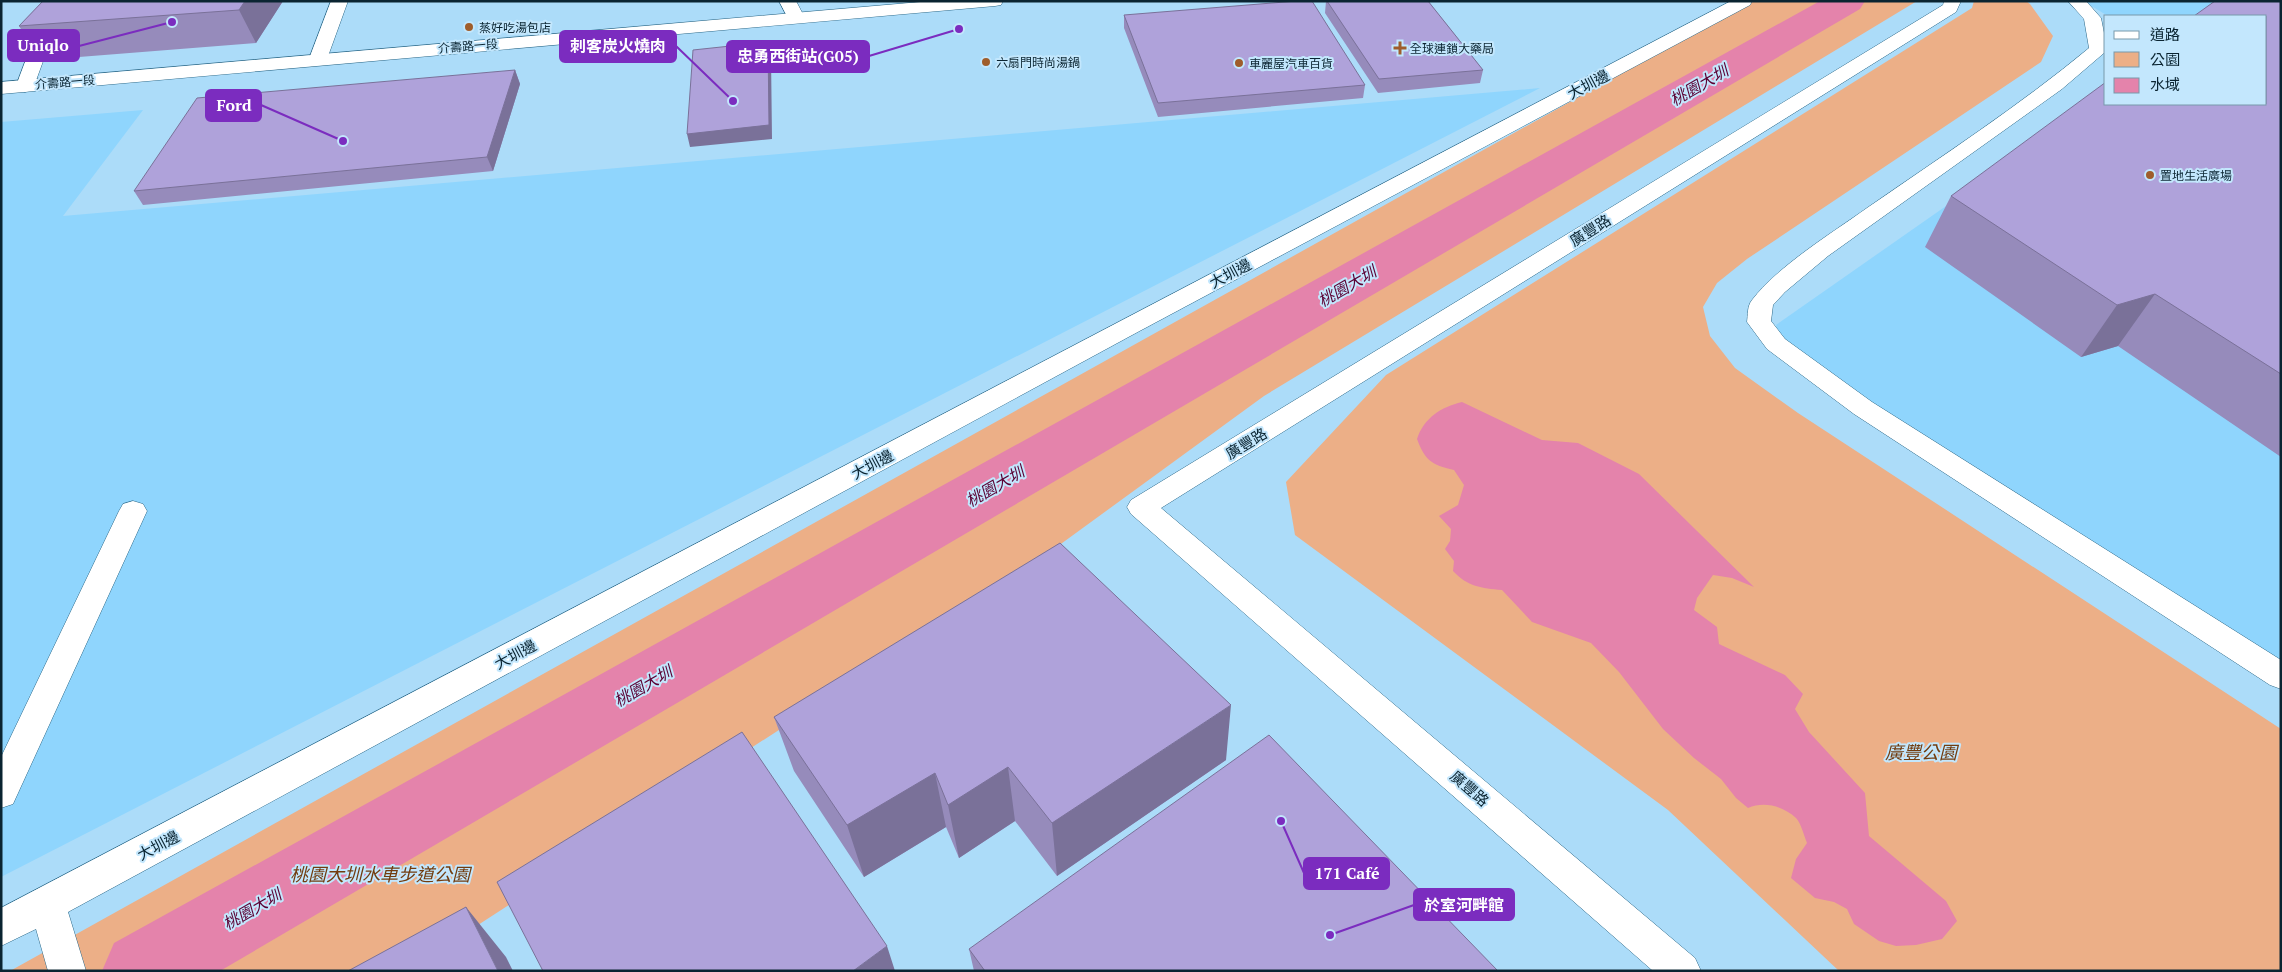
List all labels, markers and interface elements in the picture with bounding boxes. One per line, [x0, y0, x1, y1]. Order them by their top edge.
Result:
legend [2104, 15, 2267, 105]
place label: 蒸好吃湯包店 [479, 20, 551, 35]
marker: 蒸好吃湯包店 [463, 21, 475, 33]
text: 道路 [2150, 24, 2180, 44]
callout: Uniqlo [8, 30, 79, 61]
callout: 刺客炭火燒肉 [560, 31, 676, 62]
text: Uniqlo [17, 34, 69, 56]
text: 刺客炭火燒肉 [570, 35, 666, 57]
street label: 介壽路一段 [437, 36, 499, 56]
callout: 忠勇西街站(G05) [727, 41, 869, 72]
place label: 全球連鎖大藥局 [1410, 41, 1494, 56]
marker: 全球連鎖大藥局 [1394, 42, 1406, 54]
text: 忠勇西街站(G05) [737, 45, 859, 67]
text: 公園 [2150, 49, 2180, 69]
place label: 六扇門時尚湯鍋 [996, 55, 1080, 70]
marker: 六扇門時尚湯鍋 [980, 56, 992, 68]
place label: 車麗屋汽車百貨 [1249, 56, 1333, 71]
marker: 車麗屋汽車百貨 [1233, 57, 1245, 69]
water label: 桃園大圳 [1666, 58, 1734, 111]
street label: 大圳邊 [1563, 65, 1613, 103]
street label: 介壽路一段 [34, 72, 96, 92]
text: 水域 [2150, 74, 2180, 94]
callout: Ford [206, 90, 261, 121]
text: Ford [216, 94, 252, 116]
place label: 置地生活廣場 [2160, 168, 2232, 183]
marker: 置地生活廣場 [2144, 169, 2156, 181]
street label: 廣豐路 [1566, 210, 1614, 250]
street label: 大圳邊 [1205, 254, 1255, 292]
water label: 桃園大圳 [1314, 259, 1382, 312]
street label: 廣豐路 [1222, 423, 1270, 463]
street label: 大圳邊 [847, 445, 897, 483]
water label: 桃園大圳 [962, 459, 1030, 512]
street label: 大圳邊 [490, 635, 540, 673]
water label: 桃園大圳 [610, 659, 678, 712]
park label: 廣豐公園 [1885, 740, 1960, 764]
street label: 廣豐路 [1446, 766, 1494, 810]
street label: 大圳邊 [133, 826, 183, 864]
callout: 171 Café [1304, 858, 1389, 889]
park label: 桃園大圳水車步道公園 [290, 862, 473, 886]
text: 171 Café [1314, 862, 1380, 884]
water label: 桃園大圳 [219, 882, 287, 935]
callout: 於室河畔館 [1414, 889, 1514, 920]
text: 於室河畔館 [1424, 894, 1504, 916]

